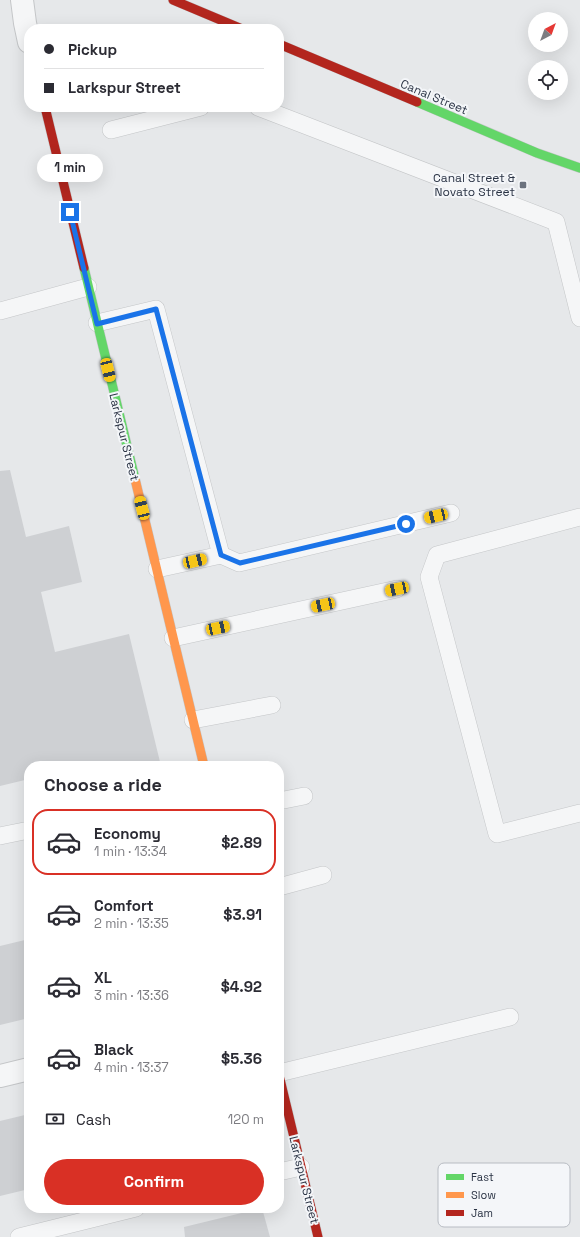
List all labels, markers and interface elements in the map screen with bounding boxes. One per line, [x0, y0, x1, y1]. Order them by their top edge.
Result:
north arrow [528, 12, 568, 52]
map controls [528, 12, 568, 100]
text: Pickup [68, 40, 117, 59]
button: locate [528, 60, 568, 100]
street label: Canal Street [398, 76, 470, 118]
text: Larkspur Street [68, 78, 181, 97]
callout: 1 min [37, 154, 103, 182]
text: 1 min [54, 159, 86, 176]
place label: Canal Street & Novato Street [433, 170, 515, 200]
marker: Canal Street & Novato Street [518, 180, 528, 190]
route end [61, 203, 79, 221]
car [99, 357, 117, 383]
street label: Larkspur Street [105, 391, 143, 483]
car [133, 495, 151, 521]
car [423, 507, 449, 525]
route start [397, 515, 415, 533]
car [182, 552, 208, 570]
car [384, 581, 410, 597]
car [310, 597, 336, 613]
car [205, 620, 231, 636]
text: Choose a ride [44, 773, 162, 796]
icon: car [46, 824, 82, 860]
text: Economy [94, 824, 161, 843]
text: $2.89 [221, 833, 262, 852]
text: 1 min · 13:34 [94, 843, 167, 860]
icon: car [46, 896, 82, 932]
text: Comfort [94, 896, 154, 915]
text: $3.91 [223, 905, 262, 924]
text: 2 min · 13:35 [94, 915, 169, 932]
icon: car [46, 968, 82, 1004]
text: XL [94, 968, 112, 987]
text: $4.92 [221, 977, 262, 996]
text: 3 min · 13:36 [94, 987, 169, 1004]
icon: car [46, 1040, 82, 1076]
text: Black [94, 1040, 134, 1059]
text: $5.36 [221, 1049, 262, 1068]
text: 4 min · 13:37 [94, 1059, 169, 1076]
icon: cash [44, 1108, 66, 1130]
text: Cash [76, 1110, 111, 1129]
text: 120 m [228, 1111, 264, 1128]
street label: Larkspur Street [285, 1134, 323, 1226]
button: Confirm [44, 1159, 264, 1205]
legend [438, 1163, 570, 1227]
text: Fast [471, 1170, 494, 1184]
text: Slow [471, 1188, 496, 1202]
text: Jam [471, 1206, 493, 1220]

